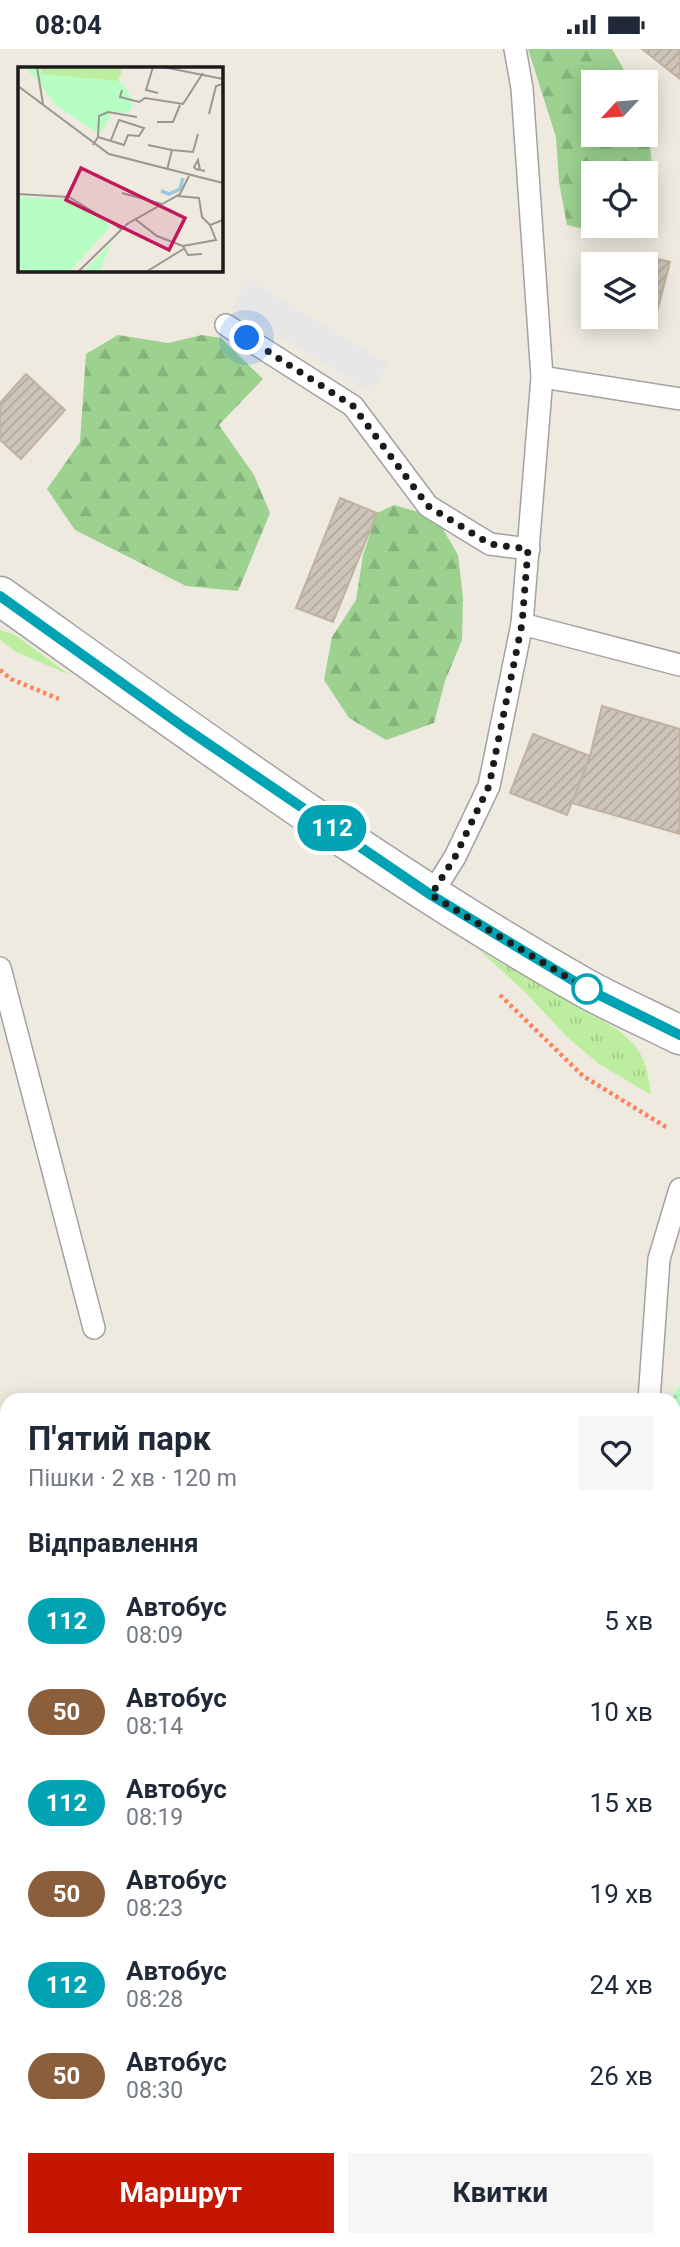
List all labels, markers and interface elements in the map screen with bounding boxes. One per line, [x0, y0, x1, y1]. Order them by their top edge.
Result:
text: 08:04 [35, 10, 102, 40]
inset map [18, 67, 222, 271]
north arrow [581, 70, 658, 147]
map controls [581, 70, 658, 329]
button: locate [581, 161, 658, 238]
button: layers [581, 252, 658, 329]
your location [229, 320, 264, 355]
line badge: 112 [292, 805, 372, 851]
text: 112 [311, 814, 353, 842]
unlabelled marker [572, 974, 602, 1004]
button: heart [579, 1416, 653, 1490]
text: П'ятий парк [28, 1419, 211, 1458]
text: Пішки · 2 хв · 120 m [28, 1465, 237, 1492]
text: Відправлення [28, 1528, 198, 1558]
text: Автобус [126, 1592, 227, 1622]
text: 5 хв [604, 1606, 653, 1636]
text: 112 [46, 1607, 87, 1635]
text: 08:09 [126, 1622, 183, 1649]
text: Автобус [126, 1683, 227, 1713]
text: 10 хв [590, 1697, 653, 1727]
text: 50 [53, 1698, 80, 1726]
text: 08:14 [126, 1713, 183, 1740]
text: Автобус [126, 1774, 227, 1804]
text: 15 хв [590, 1788, 653, 1818]
text: 112 [46, 1789, 87, 1817]
text: 08:19 [126, 1804, 183, 1831]
text: Автобус [126, 1865, 227, 1895]
text: 19 хв [590, 1879, 653, 1909]
text: 50 [53, 1880, 80, 1908]
text: 08:23 [126, 1895, 183, 1922]
text: Автобус [126, 1956, 227, 1986]
text: 24 хв [590, 1970, 653, 2000]
text: 112 [46, 1971, 87, 1999]
text: 08:28 [126, 1986, 183, 2013]
text: Автобус [126, 2047, 227, 2077]
text: 26 хв [590, 2061, 653, 2091]
text: 50 [53, 2062, 80, 2090]
text: 08:30 [126, 2077, 183, 2104]
button: Маршрут [28, 2153, 334, 2233]
button: Квитки [348, 2153, 653, 2233]

